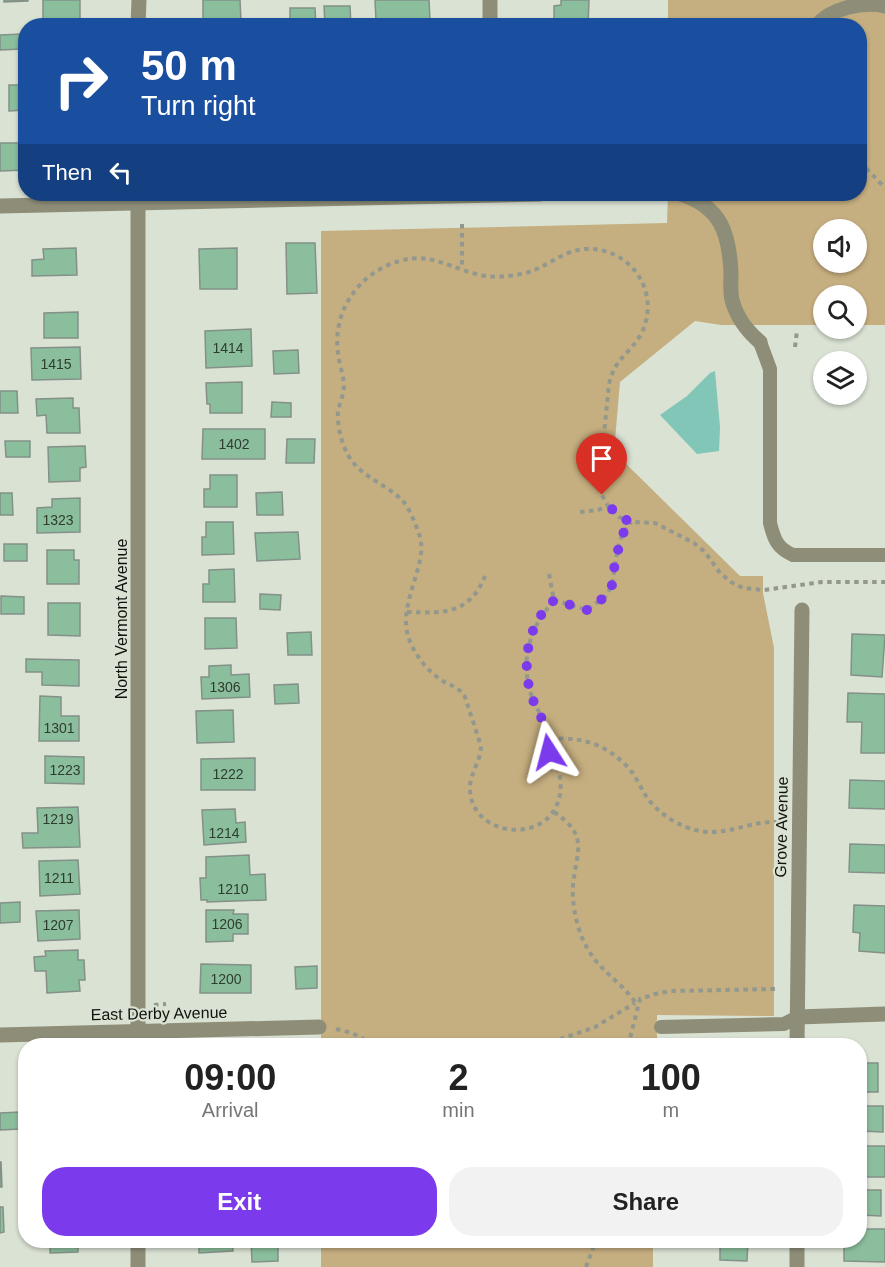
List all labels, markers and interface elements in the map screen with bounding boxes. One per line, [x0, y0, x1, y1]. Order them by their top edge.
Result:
icon: right [42, 42, 120, 120]
text: 50 m [141, 42, 237, 89]
text: Turn right [141, 91, 256, 121]
icon: left [104, 156, 137, 189]
text: Then [42, 160, 92, 185]
map controls [813, 219, 867, 405]
button: sound [813, 219, 867, 273]
button: search [813, 285, 867, 339]
house number: 1414 [212, 340, 244, 356]
button: layers [813, 351, 867, 405]
house number: 1415 [40, 356, 72, 372]
pin [576, 433, 627, 495]
house number: 1402 [218, 436, 250, 452]
icon: arrive [585, 442, 618, 475]
house number: 1323 [42, 512, 74, 528]
street label: North Vermont Avenue [113, 539, 130, 699]
house number: 1306 [209, 679, 241, 695]
house number: 1301 [43, 720, 75, 736]
position arrow [517, 720, 581, 784]
house number: 1223 [49, 762, 81, 778]
house number: 1222 [212, 766, 244, 782]
street label: Grove Avenue [772, 776, 791, 878]
house number: 1219 [42, 811, 74, 827]
house number: 1214 [208, 825, 240, 841]
house number: 1211 [44, 870, 74, 886]
house number: 1210 [217, 881, 249, 897]
house number: 1206 [211, 916, 243, 932]
house number: 1207 [42, 917, 74, 933]
house number: 1200 [210, 971, 242, 987]
street label: East Derby Avenue [91, 1004, 228, 1023]
text: 09:00 [184, 1057, 276, 1098]
text: 2 [448, 1057, 468, 1098]
text: 100 [641, 1057, 701, 1098]
text: Arrival [202, 1099, 259, 1121]
text: min [442, 1099, 475, 1121]
text: m [662, 1099, 679, 1121]
button: Exit [42, 1167, 437, 1236]
button: Share [449, 1167, 843, 1236]

